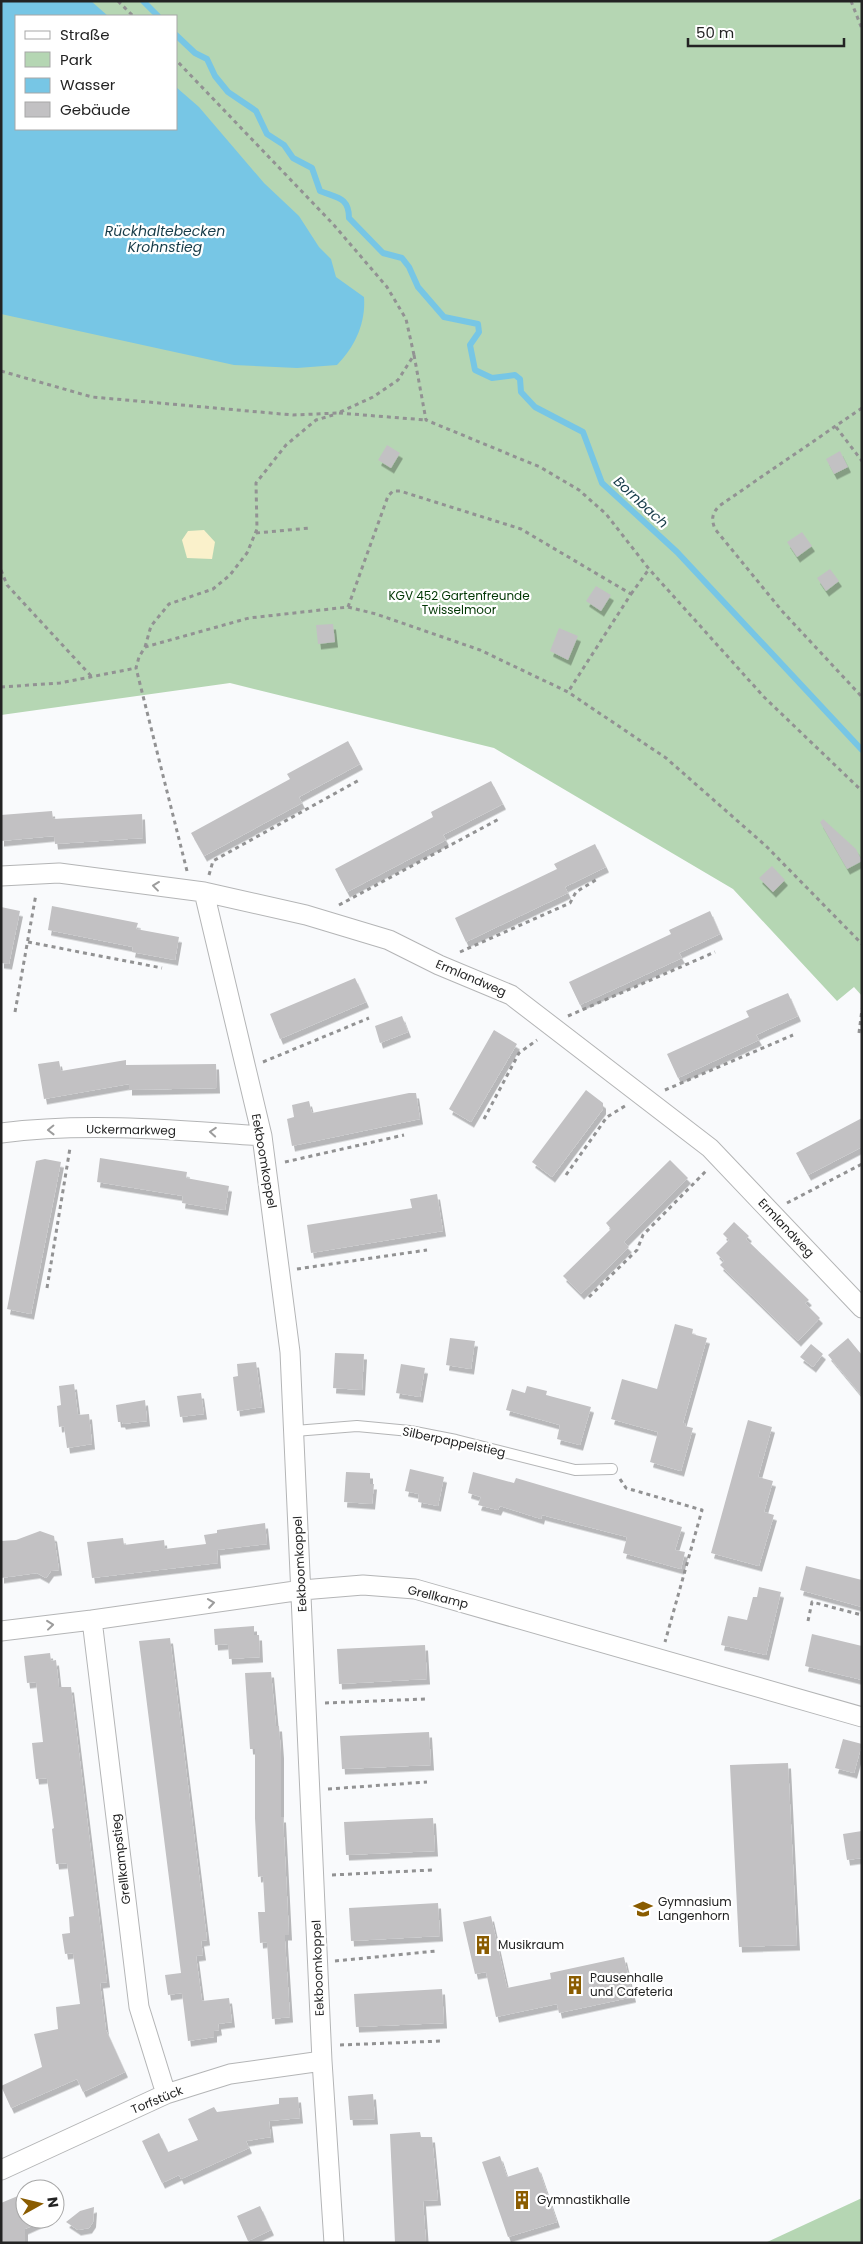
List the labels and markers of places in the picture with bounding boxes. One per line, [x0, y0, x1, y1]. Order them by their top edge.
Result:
place label: Gymnasium Langenhorn [658, 1893, 732, 1924]
school or university icon: Gymnasium Langenhorn [632, 1898, 654, 1920]
building icon: Musikraum [472, 1934, 494, 1956]
place label: Musikraum [498, 1936, 564, 1953]
place label: Pausenhalle und Cafeteria [590, 1969, 673, 2000]
building icon: Pausenhalle und Cafeteria [564, 1974, 586, 1996]
building icon: Gymnastikhalle [511, 2189, 533, 2211]
place label: Gymnastikhalle [537, 2191, 630, 2208]

